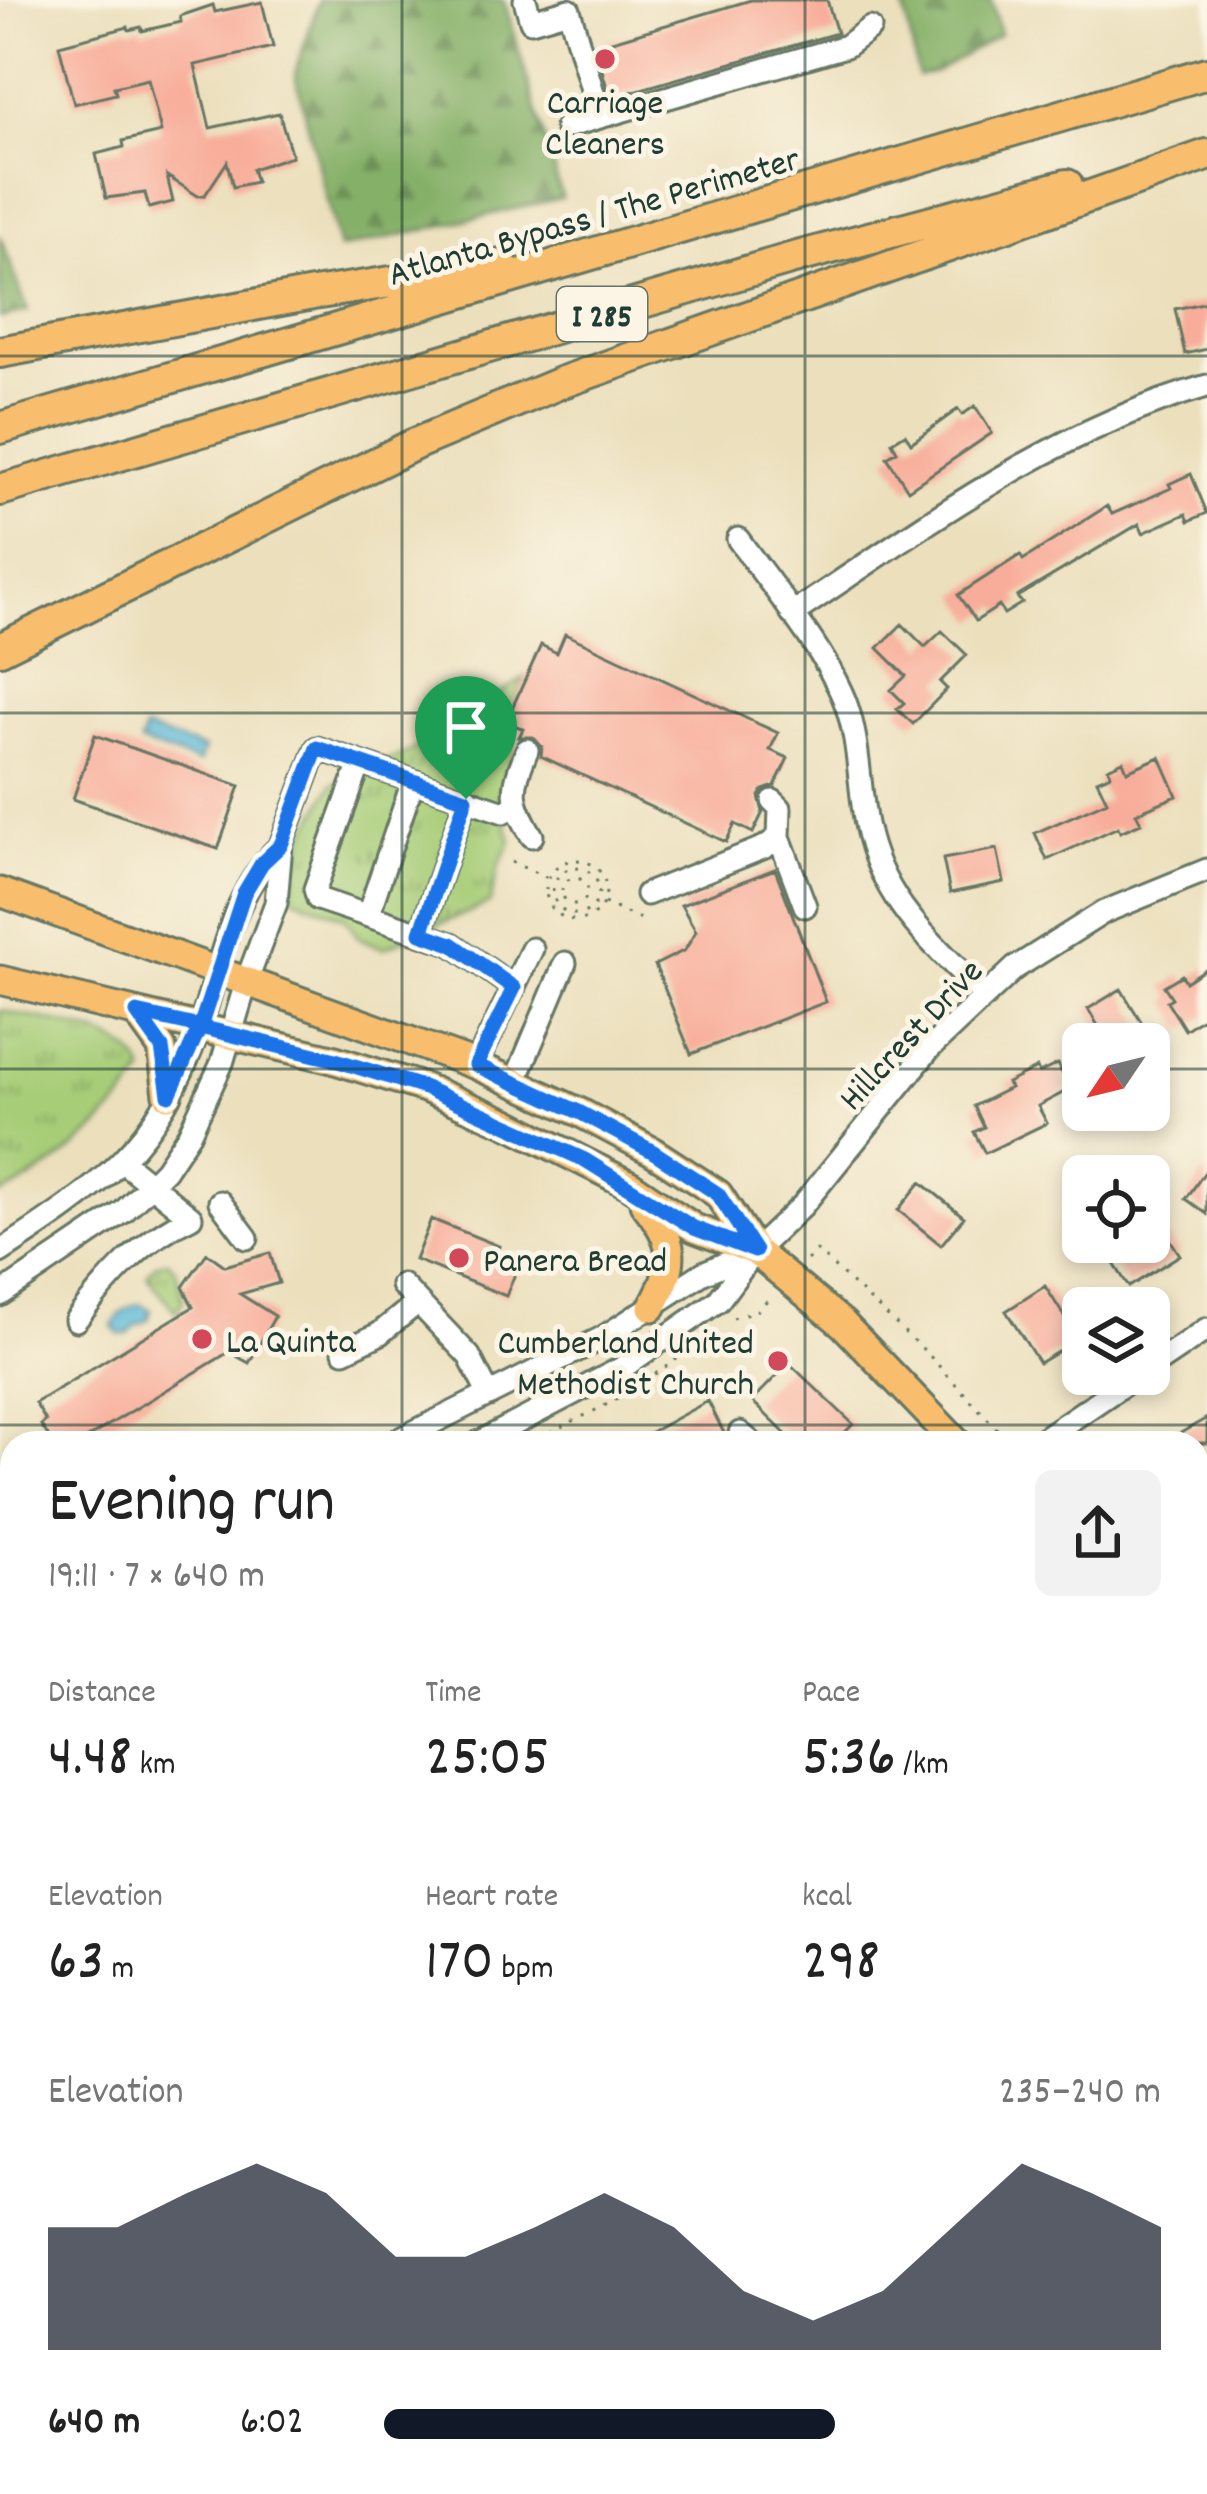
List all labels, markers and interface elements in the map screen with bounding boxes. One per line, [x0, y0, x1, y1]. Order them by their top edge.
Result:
marker: Carriage Cleaners [592, 46, 618, 72]
place label: Carriage Cleaners [545, 80, 665, 173]
street label: Atlanta Bypass / The Perimeter [383, 136, 807, 303]
road number: I 285 [557, 287, 647, 341]
pin [415, 676, 517, 799]
icon: arrive [433, 694, 499, 760]
street label: Hillcrest Drive [829, 949, 998, 1125]
north arrow [1062, 1023, 1170, 1131]
map controls [1062, 1023, 1170, 1395]
button: locate [1062, 1155, 1170, 1263]
place label: Panera Bread [483, 1238, 667, 1290]
marker: Panera Bread [446, 1245, 472, 1271]
button: layers [1062, 1287, 1170, 1395]
place label: La Quinta [226, 1319, 357, 1371]
place label: Cumberland United Methodist Church [497, 1320, 754, 1413]
marker: La Quinta [189, 1326, 215, 1352]
marker: Cumberland United Methodist Church [765, 1348, 791, 1374]
text: Evening run [48, 1459, 335, 1553]
button: share [1035, 1470, 1161, 1596]
text: 19:11 · 7 × 640 m [48, 1551, 265, 1606]
text: Distance [48, 1671, 156, 1718]
text: Time [425, 1671, 481, 1718]
text: Pace [802, 1671, 860, 1718]
text: 4.48 [48, 1718, 132, 1804]
text: 25:05 [425, 1718, 549, 1804]
text: 5:36 [802, 1718, 896, 1804]
text: km [132, 1743, 176, 1790]
text: /km [896, 1743, 949, 1790]
text: Elevation [48, 1875, 163, 1922]
text: Heart rate [425, 1875, 558, 1922]
text: kcal [802, 1875, 852, 1922]
text: 63 [48, 1922, 104, 2008]
text: 170 [425, 1922, 494, 2008]
text: 298 [802, 1922, 880, 2008]
text: m [104, 1947, 134, 1994]
text: bpm [494, 1947, 554, 1994]
text: Elevation [48, 2067, 184, 2122]
text: 235–240 m [999, 2067, 1161, 2122]
text: 640 m [48, 2397, 140, 2452]
text: 6:02 [240, 2397, 304, 2452]

